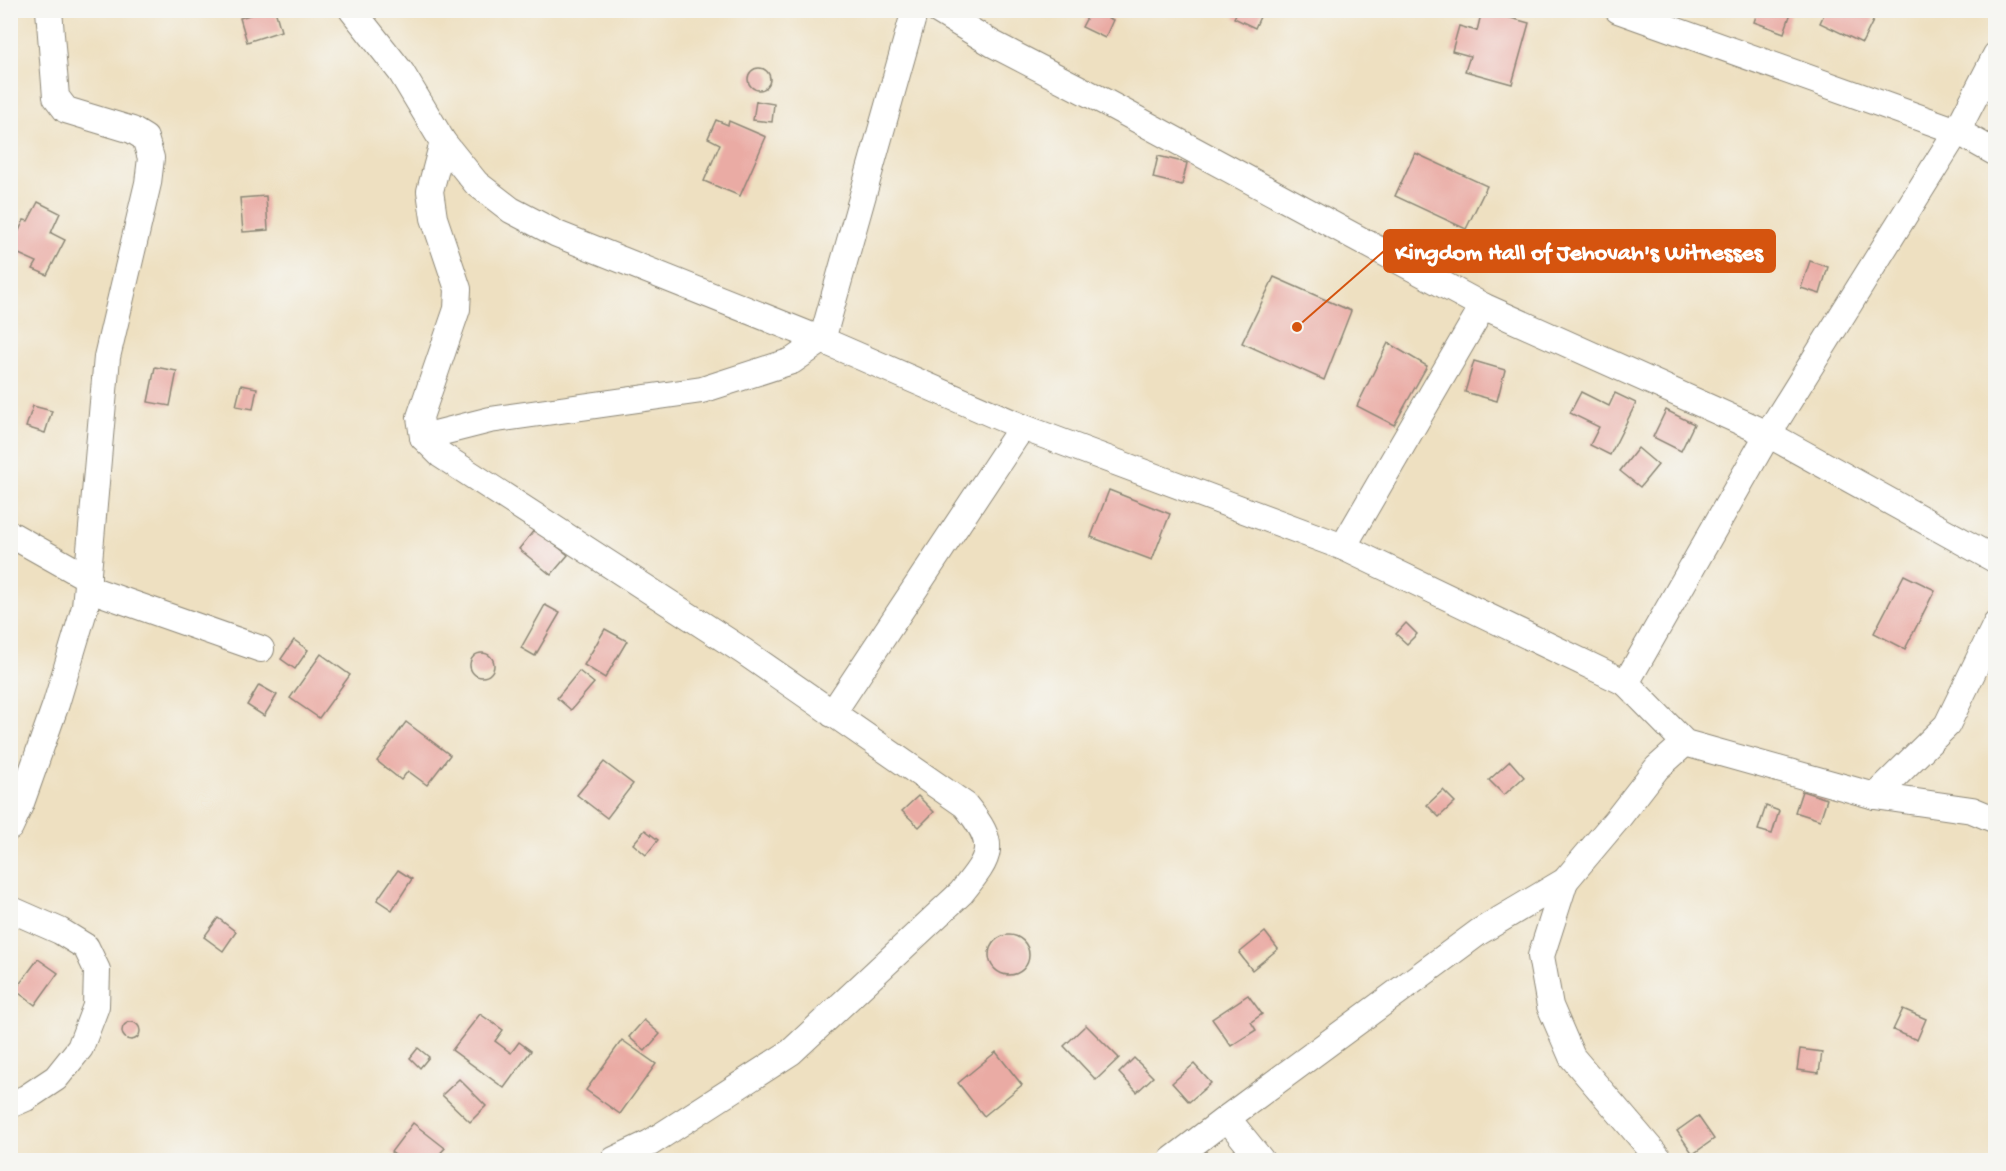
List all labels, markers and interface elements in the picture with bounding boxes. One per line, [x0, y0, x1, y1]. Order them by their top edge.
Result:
callout: Kingdom Hall of Jehovah's Witnesses [1384, 230, 1775, 272]
text: Kingdom Hall of Jehovah's Witnesses [1394, 240, 1764, 269]

